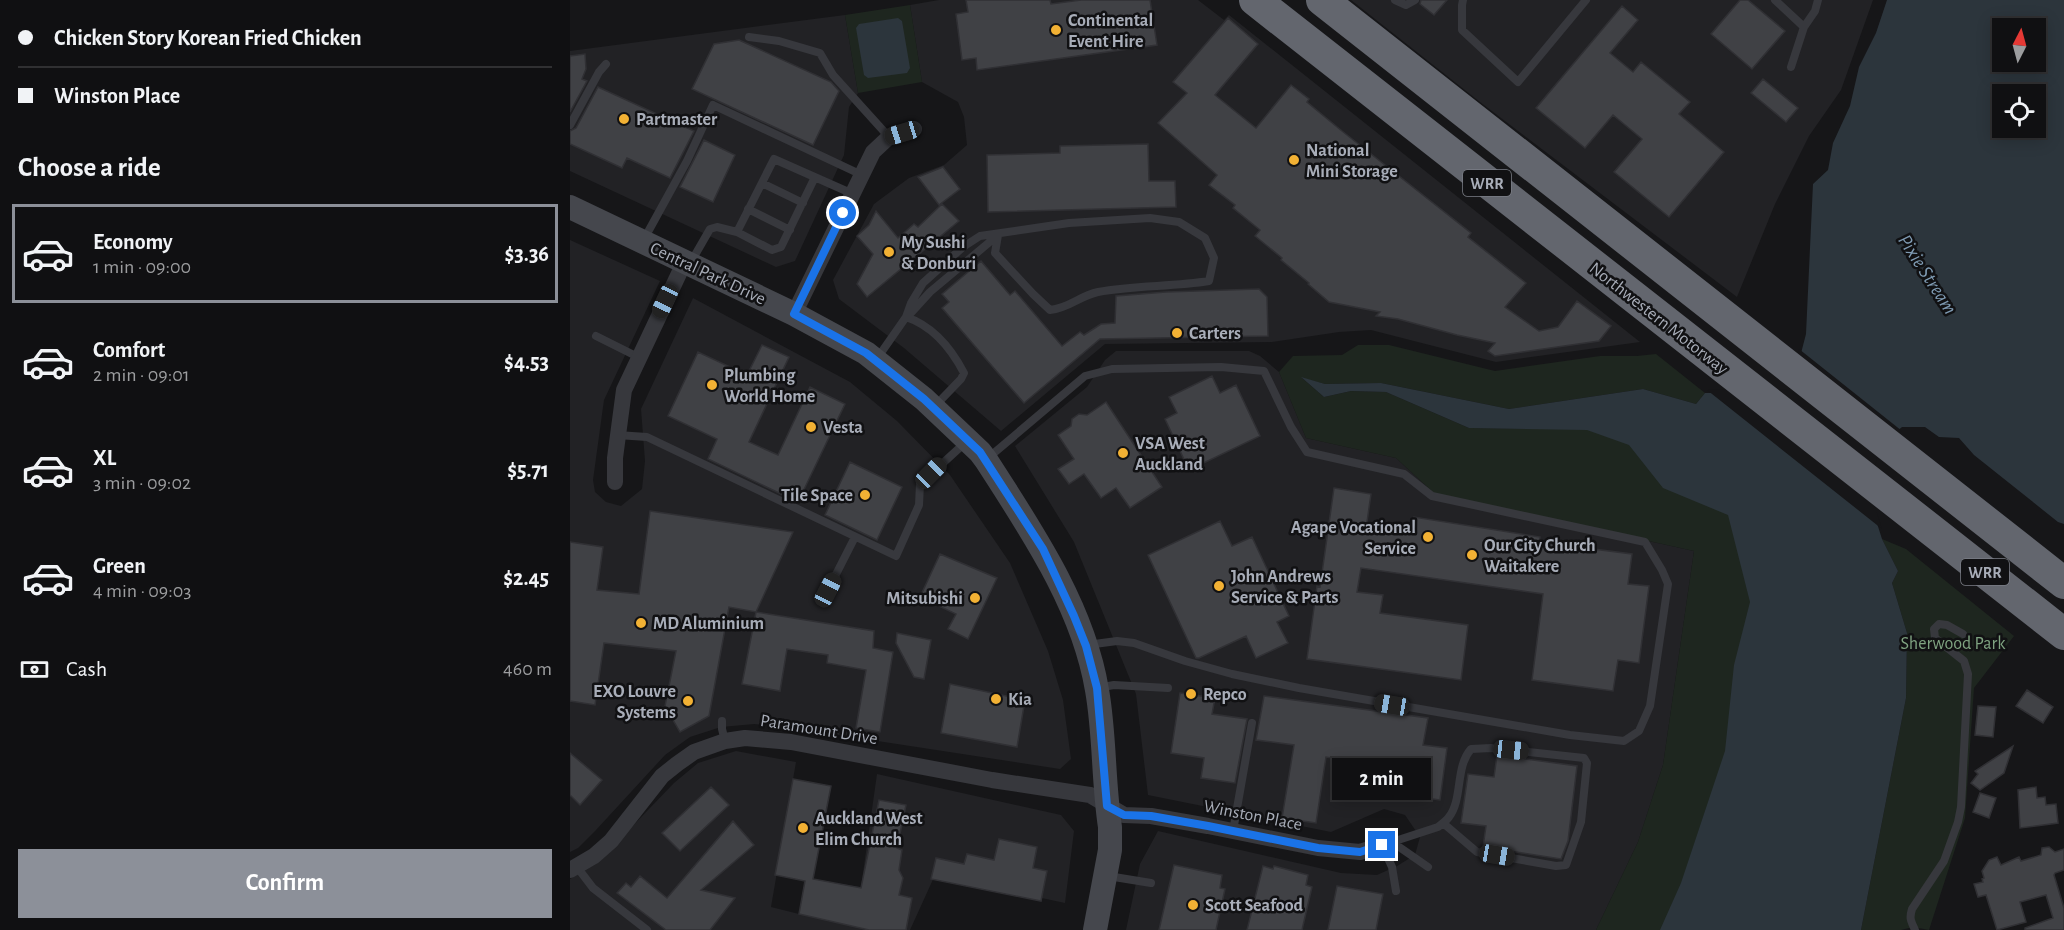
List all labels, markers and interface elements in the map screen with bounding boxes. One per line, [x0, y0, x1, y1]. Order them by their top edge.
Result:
place label: Continental Event Hire [1068, 12, 1153, 51]
north arrow [1992, 18, 2046, 72]
map controls [1992, 18, 2046, 138]
marker: Continental Event Hire [1049, 23, 1063, 37]
text: Chicken Story Korean Fried Chicken [54, 27, 362, 49]
button: locate [1992, 84, 2046, 138]
text: Winston Place [54, 85, 180, 107]
place label: Partmaster [636, 111, 718, 129]
marker: Partmaster [617, 112, 631, 126]
car [882, 119, 922, 147]
place label: National Mini Storage [1306, 142, 1398, 181]
marker: National Mini Storage [1287, 153, 1301, 167]
text: Choose a ride [18, 154, 161, 181]
road number: WRR [1463, 170, 1511, 196]
route start [829, 199, 856, 226]
icon: car [21, 227, 75, 281]
text: Economy [93, 231, 173, 253]
water label: Pixie Stream [1894, 231, 1960, 318]
place label: My Sushi & Donburi [901, 234, 976, 273]
street label: Central Park Drive [647, 239, 768, 309]
text: $3.36 [504, 243, 549, 265]
marker: My Sushi & Donburi [882, 245, 896, 259]
text: 1 min · 09:00 [93, 257, 191, 277]
street label: Northwestern Motorway [1586, 259, 1731, 379]
car [649, 281, 681, 321]
place label: Carters [1189, 325, 1241, 343]
marker: Carters [1170, 326, 1184, 340]
icon: car [21, 335, 75, 389]
text: Comfort [93, 339, 165, 361]
text: $4.53 [504, 351, 549, 373]
text: 2 min · 09:01 [93, 365, 190, 385]
place label: Plumbing World Home [724, 367, 815, 406]
marker: Plumbing World Home [705, 378, 719, 392]
place label: Vesta [823, 419, 863, 437]
marker: Vesta [804, 420, 818, 434]
place label: VSA West Auckland [1135, 435, 1205, 474]
icon: car [21, 443, 75, 497]
marker: VSA West Auckland [1116, 446, 1130, 460]
text: XL [93, 447, 116, 469]
car [912, 454, 950, 492]
text: $5.71 [507, 459, 549, 481]
text: 3 min · 09:02 [93, 473, 191, 493]
place label: Tile Space [781, 487, 853, 505]
marker: Tile Space [858, 488, 872, 502]
place label: Agape Vocational Service [1291, 519, 1416, 558]
marker: Agape Vocational Service [1421, 530, 1435, 544]
place label: Our City Church Waitakere [1484, 537, 1596, 576]
marker: Our City Church Waitakere [1465, 548, 1479, 562]
icon: car [21, 551, 75, 605]
text: Green [93, 555, 146, 577]
road number: WRR [1961, 559, 2009, 585]
text: $2.45 [503, 567, 549, 589]
place label: John Andrews Service & Parts [1231, 568, 1338, 607]
car [812, 570, 844, 610]
marker: John Andrews Service & Parts [1212, 579, 1226, 593]
text: 4 min · 09:03 [93, 581, 192, 601]
place label: Mitsubishi [886, 590, 963, 608]
marker: Mitsubishi [968, 591, 982, 605]
place label: MD Aluminium [653, 615, 764, 633]
marker: MD Aluminium [634, 616, 648, 630]
park label: Sherwood Park [1901, 635, 2006, 653]
icon: cash [18, 653, 51, 686]
text: Cash [66, 658, 107, 680]
text: 460 m [503, 659, 552, 679]
place label: EXO Louvre Systems [593, 683, 676, 722]
place label: Repco [1203, 686, 1247, 704]
marker: Repco [1184, 687, 1198, 701]
place label: Kia [1008, 691, 1032, 709]
marker: Kia [989, 692, 1003, 706]
car [1373, 693, 1411, 717]
marker: EXO Louvre Systems [681, 694, 695, 708]
street label: Paramount Drive [759, 712, 879, 748]
car [1492, 739, 1530, 761]
callout: 2 min [1332, 758, 1432, 800]
text: 2 min [1359, 769, 1404, 789]
street label: Winston Place [1202, 798, 1304, 834]
place label: Auckland West Elim Church [815, 810, 923, 849]
marker: Auckland West Elim Church [796, 821, 810, 835]
route end [1368, 831, 1395, 858]
car [1478, 843, 1516, 867]
button: Confirm [18, 849, 552, 918]
place label: Scott Seafood [1205, 897, 1304, 915]
marker: Scott Seafood [1186, 898, 1200, 912]

